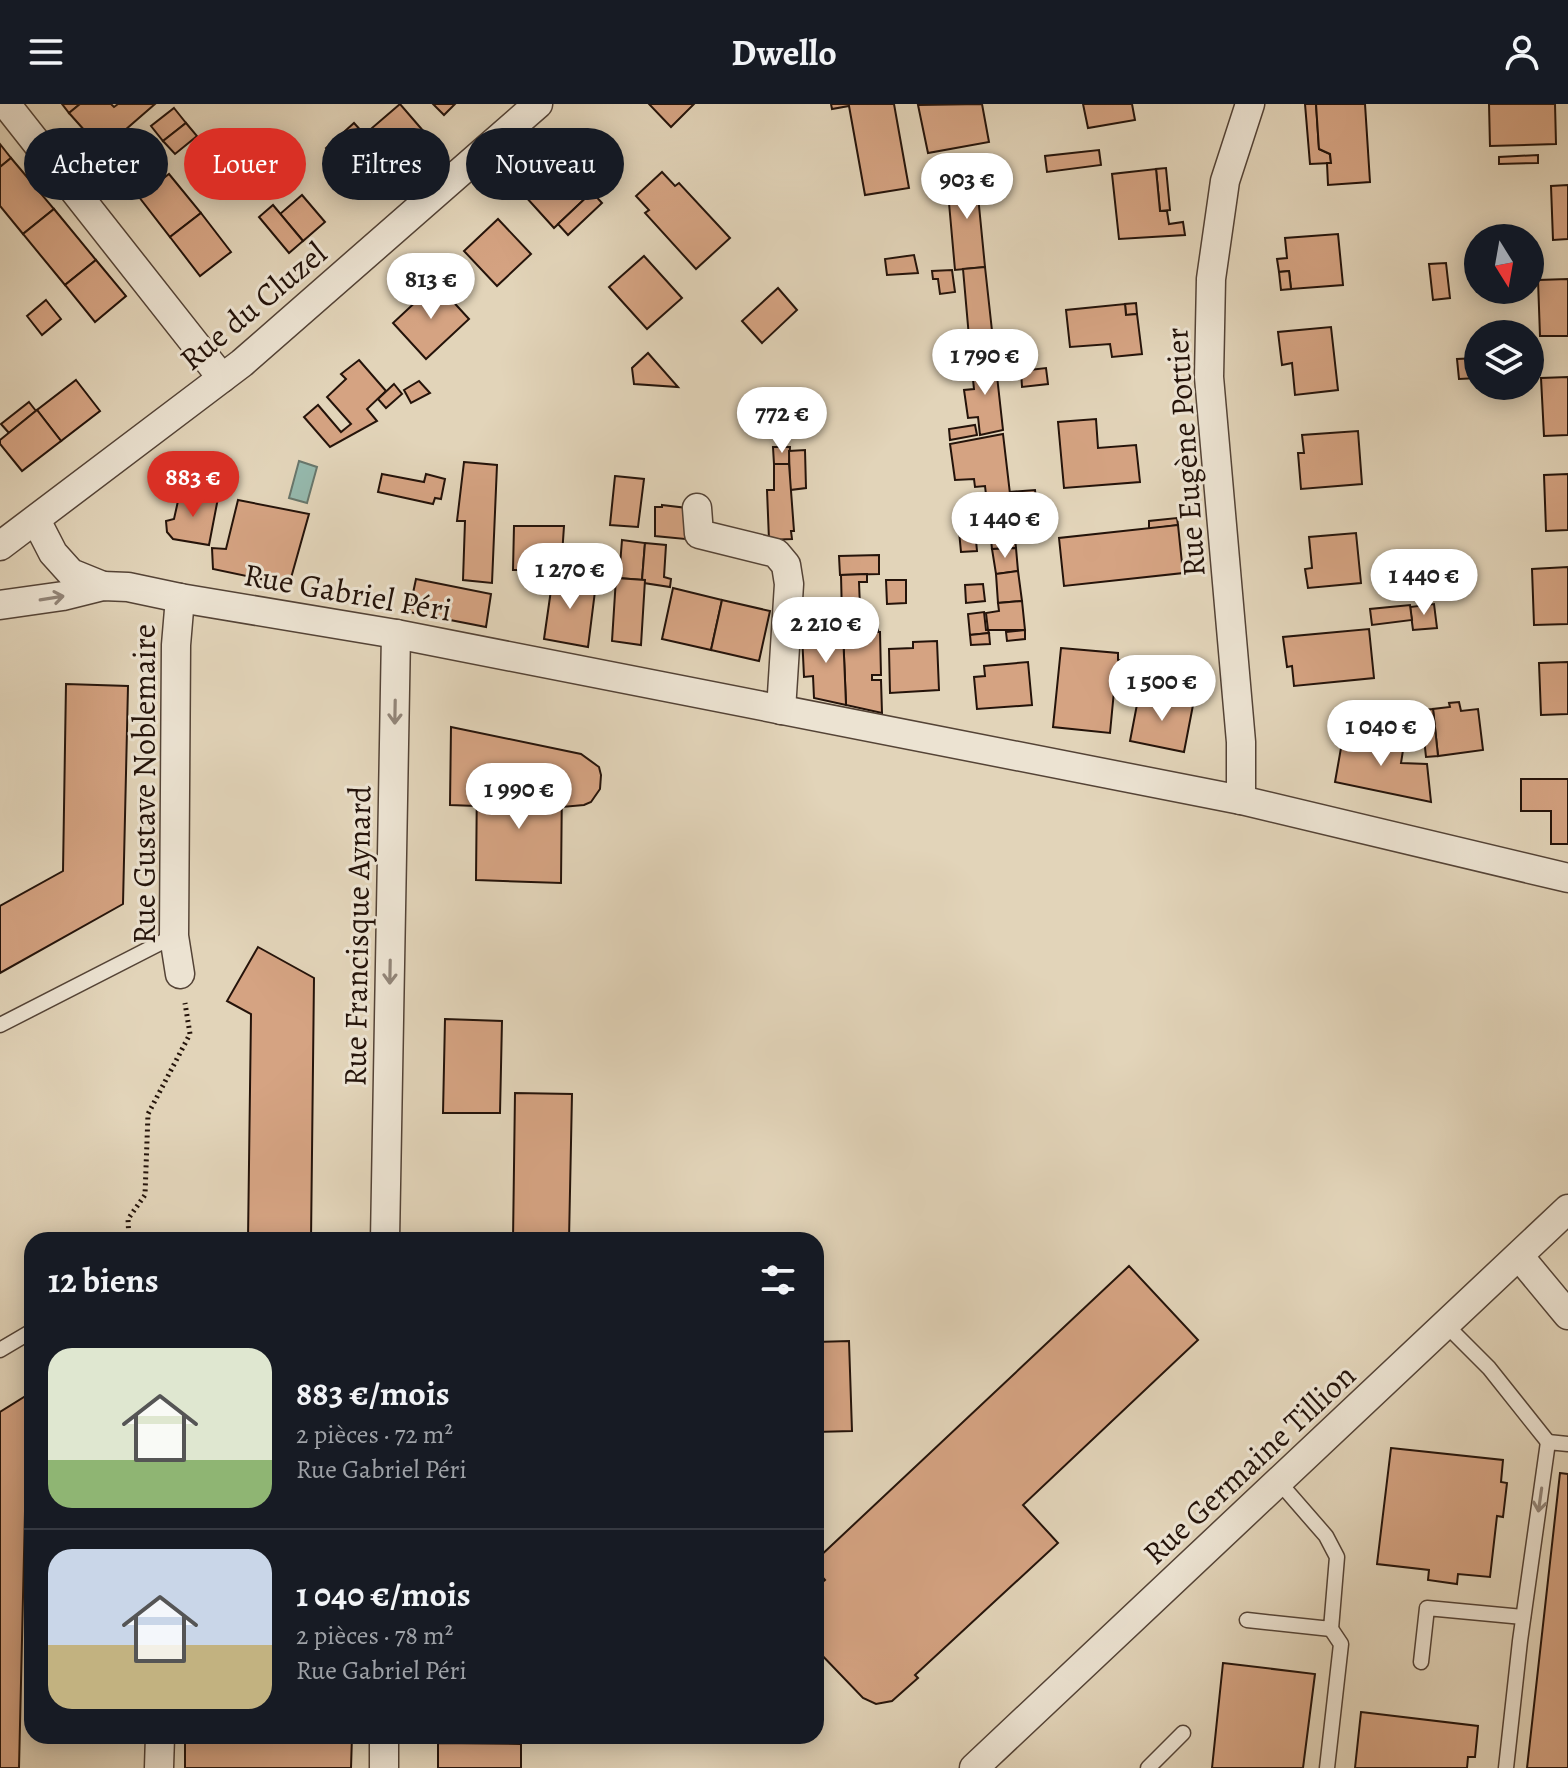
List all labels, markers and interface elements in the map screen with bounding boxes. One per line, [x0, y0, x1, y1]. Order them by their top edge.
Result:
text: Dwello [731, 28, 837, 77]
icon: menu [24, 30, 68, 74]
icon: person [1500, 30, 1544, 74]
chip: Acheter [24, 128, 168, 200]
chip: Louer [184, 128, 306, 200]
chip: Filtres [322, 128, 450, 200]
chip: Nouveau [466, 128, 624, 200]
pin: 903 € [911, 153, 1023, 221]
text: 903 € [939, 161, 995, 196]
north arrow [1464, 224, 1544, 304]
map controls [1464, 224, 1544, 400]
street label: Rue du Cluzel [170, 231, 336, 381]
pin: 813 € [375, 253, 487, 321]
text: 813 € [405, 261, 457, 296]
button: layers [1464, 320, 1544, 400]
street label: Rue Eugène Pottier [1154, 326, 1216, 578]
pin: 1 790 € [911, 329, 1059, 397]
text: 1 790 € [950, 337, 1020, 372]
pin: 772 € [726, 387, 838, 455]
text: 772 € [755, 395, 809, 430]
pin: 883 € [137, 451, 249, 519]
text: 883 € [165, 459, 221, 494]
pin: 1 440 € [931, 492, 1079, 560]
text: 1 440 € [970, 500, 1040, 535]
pin: 1 270 € [496, 543, 644, 611]
pin: 1 440 € [1350, 549, 1498, 617]
text: 1 270 € [535, 551, 605, 586]
street label: Rue Gabriel Péri [241, 552, 455, 632]
text: 1 440 € [1389, 557, 1459, 592]
one-way arrow [39, 589, 64, 604]
pin: 2 210 € [752, 597, 900, 665]
text: 2 210 € [790, 605, 862, 640]
street label: Rue Gustave Noblemaire [122, 624, 166, 944]
pin: 1 500 € [1088, 655, 1236, 723]
text: 1 500 € [1127, 663, 1197, 698]
one-way arrow [387, 698, 403, 725]
pin: 1 040 € [1307, 700, 1455, 768]
text: 1 040 € [1345, 708, 1417, 743]
pin: 1 990 € [445, 763, 593, 831]
text: 1 990 € [484, 771, 554, 806]
street label: Rue Francisque Aynard [332, 785, 382, 1087]
one-way arrow [382, 958, 398, 985]
text: 12 biens [48, 1257, 159, 1304]
icon: filters [756, 1258, 800, 1302]
street label: Rue Germaine Tillion [1133, 1354, 1365, 1574]
text: 883 €/mois [296, 1370, 450, 1417]
icon: home [112, 1380, 208, 1476]
text: 2 pièces · 72 m² [296, 1417, 453, 1452]
text: Rue Gabriel Péri [296, 1452, 467, 1487]
one-way arrow [1532, 1487, 1547, 1512]
text: 1 040 €/mois [296, 1571, 471, 1618]
icon: home [112, 1581, 208, 1677]
text: 2 pièces · 78 m² [296, 1618, 453, 1653]
text: Rue Gabriel Péri [296, 1653, 467, 1688]

